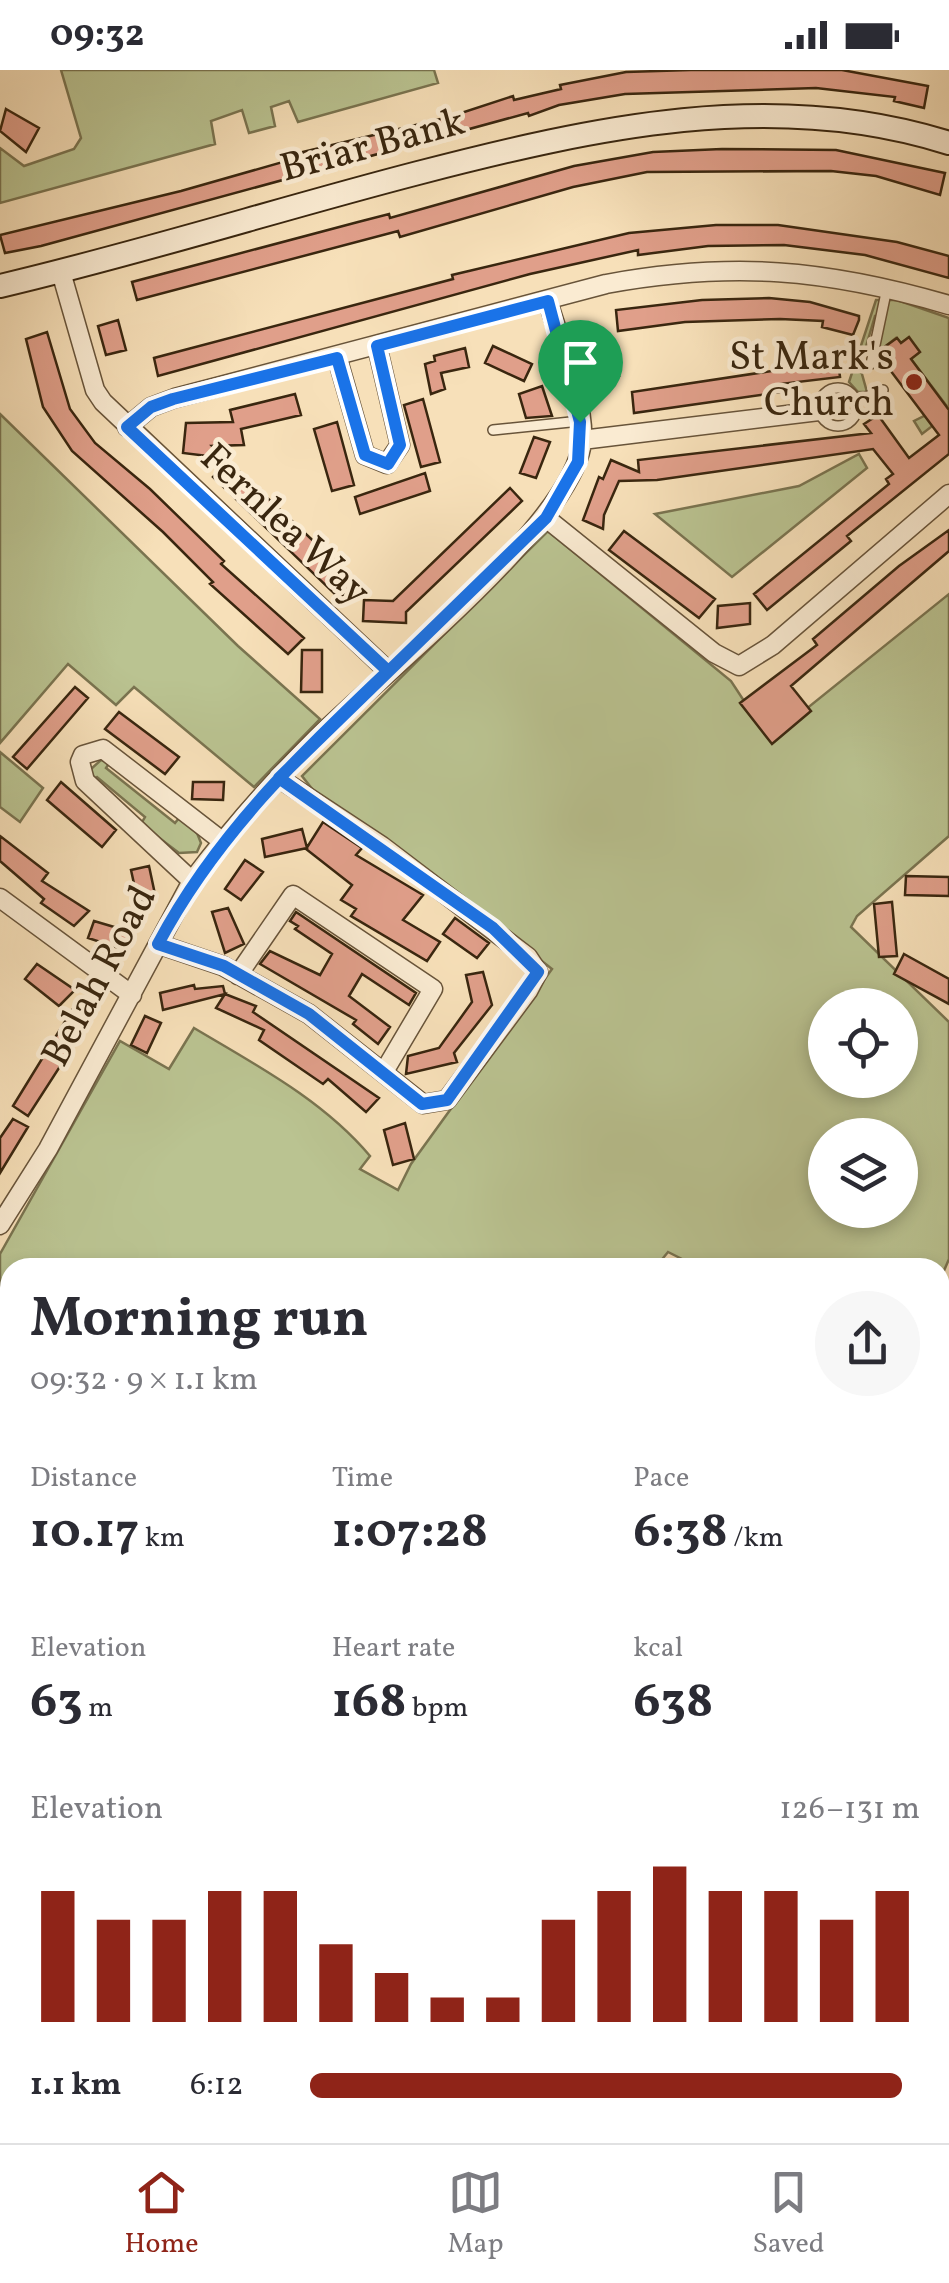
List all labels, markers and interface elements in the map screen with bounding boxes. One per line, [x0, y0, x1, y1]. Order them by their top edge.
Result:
text: 09:32 [50, 9, 145, 62]
street label: Briar Bank [275, 96, 471, 198]
pin [538, 320, 623, 423]
place label: St Mark's Church [729, 331, 894, 433]
icon: arrive [553, 335, 608, 390]
marker: St Mark's Church [903, 371, 925, 393]
street label: Fernlea Way [186, 432, 382, 620]
street label: Belah Road [30, 876, 172, 1078]
map controls [808, 988, 918, 1228]
button: locate [808, 988, 918, 1098]
button: layers [808, 1118, 918, 1228]
text: Morning run [30, 1283, 369, 1359]
button: share [815, 1291, 920, 1396]
text: 09:32 · 9 × 1.1 km [30, 1359, 258, 1403]
text: Distance [30, 1459, 137, 1498]
text: Time [332, 1459, 393, 1498]
text: Pace [633, 1459, 689, 1498]
text: 10.17 [30, 1498, 139, 1568]
text: 1:07:28 [332, 1498, 488, 1568]
text: 6:38 [633, 1498, 728, 1568]
text: km [139, 1519, 185, 1558]
text: /km [728, 1519, 784, 1558]
text: Elevation [30, 1629, 146, 1668]
text: Heart rate [332, 1629, 455, 1668]
text: kcal [633, 1629, 683, 1668]
text: 63 [30, 1668, 83, 1738]
text: 168 [332, 1668, 406, 1738]
text: 638 [633, 1668, 713, 1738]
text: m [83, 1689, 113, 1728]
text: bpm [406, 1689, 468, 1728]
text: Elevation [30, 1788, 163, 1832]
text: 126–131 m [779, 1788, 920, 1832]
text: 1.1 km [30, 2064, 122, 2108]
text: 6:12 [190, 2064, 243, 2108]
tab: Home [124, 2165, 199, 2264]
tab: Map [447, 2165, 503, 2264]
tab: Saved [752, 2165, 825, 2264]

